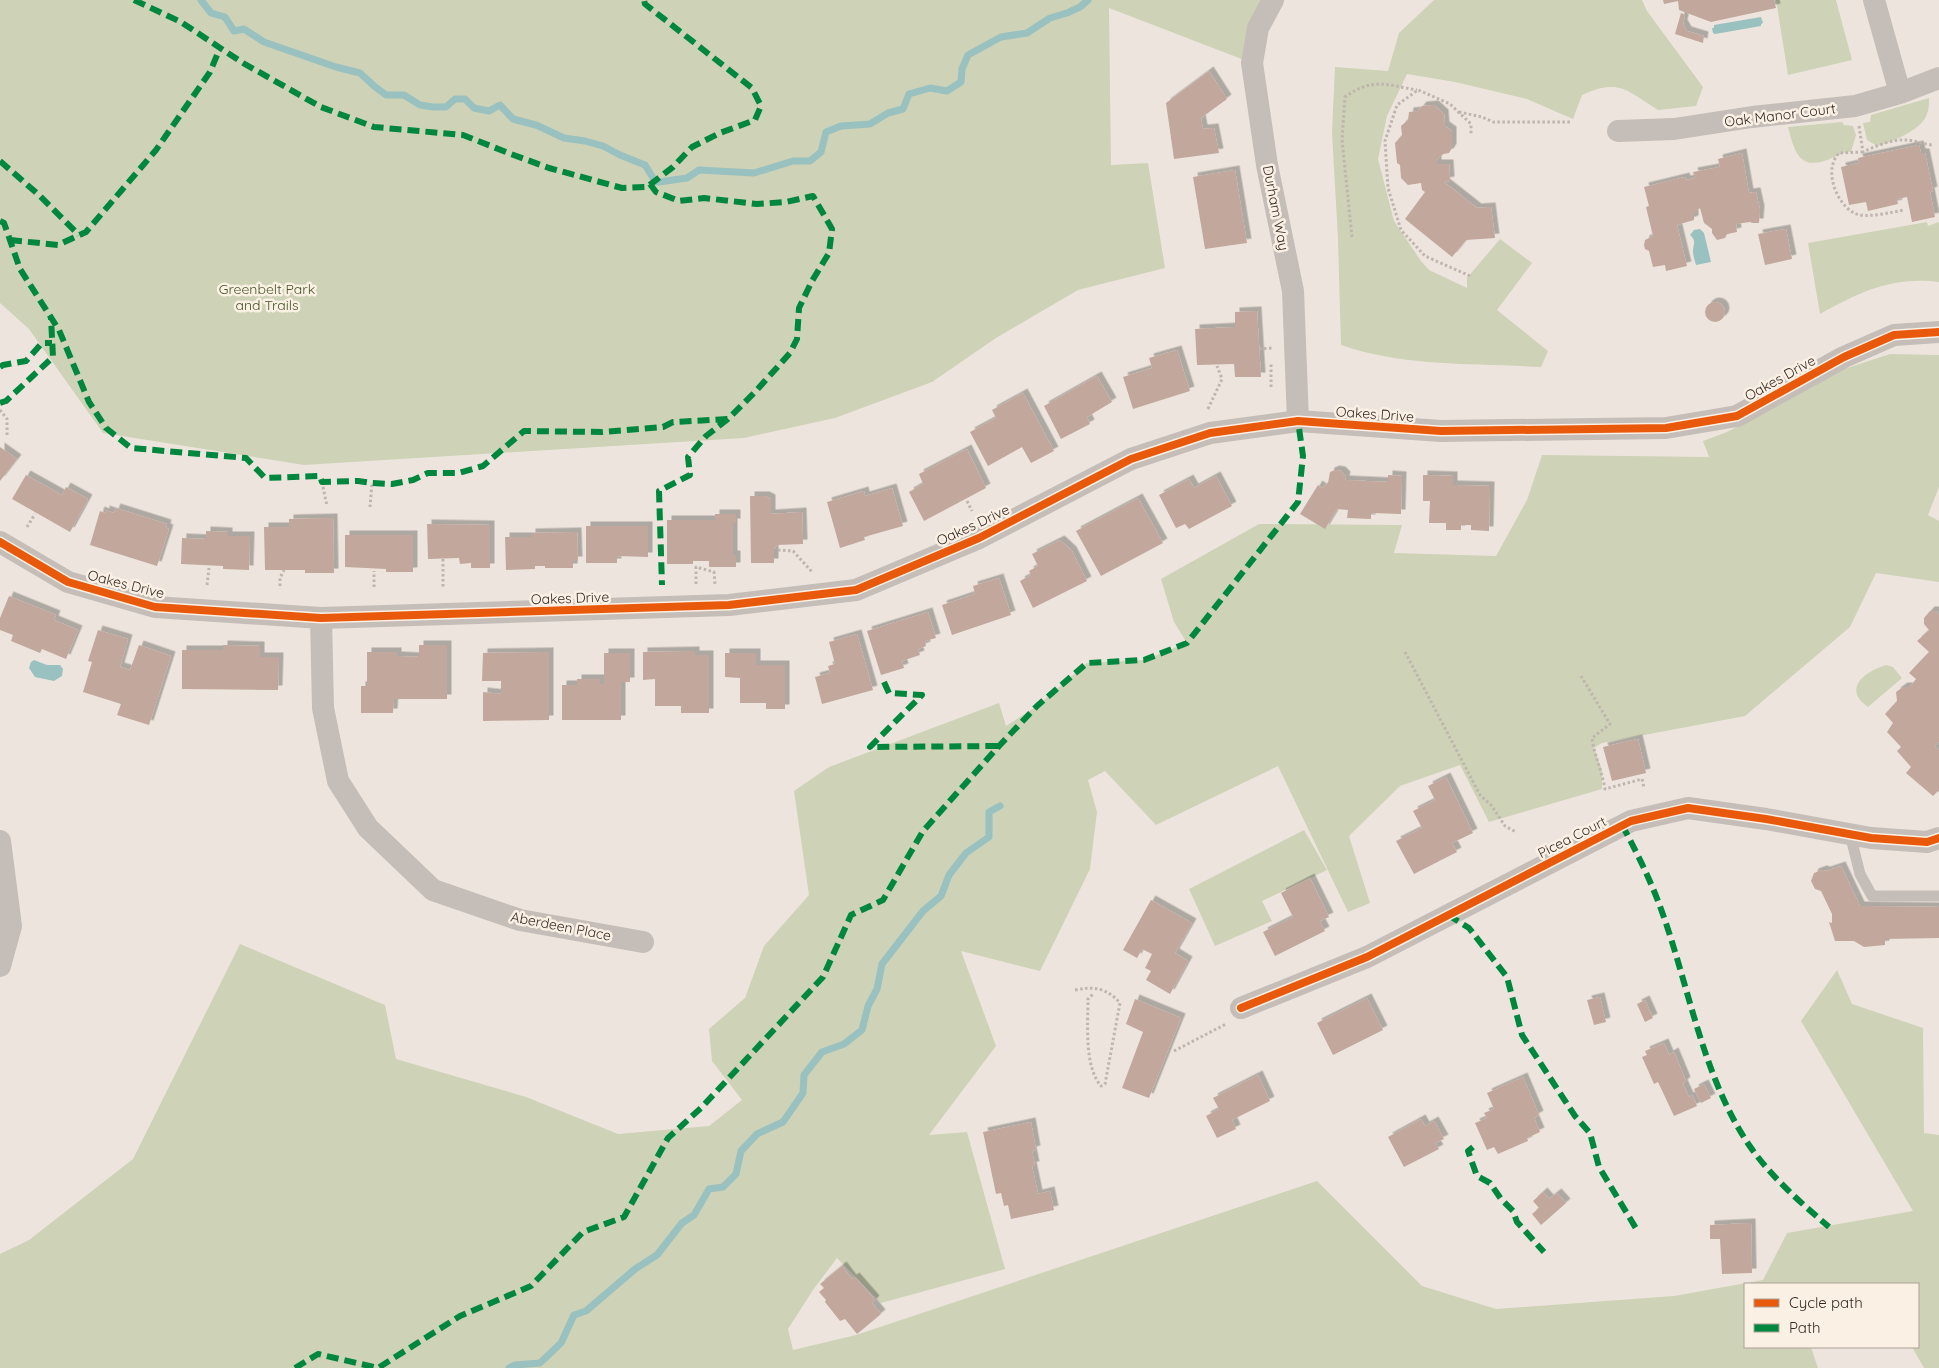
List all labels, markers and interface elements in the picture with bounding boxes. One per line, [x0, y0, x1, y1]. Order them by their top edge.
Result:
street label: Oak Manor Court [1723, 99, 1837, 131]
street label: Durham Way [1259, 164, 1293, 252]
park label: Greenbelt Park and Trails [219, 280, 315, 314]
street label: Oakes Drive [1741, 351, 1819, 405]
street label: Oakes Drive [1335, 402, 1415, 426]
street label: Oakes Drive [934, 500, 1012, 550]
street label: Oakes Drive [86, 566, 166, 602]
street label: Oakes Drive [531, 588, 610, 608]
street label: Picea Court [1535, 812, 1610, 862]
street label: Aberdeen Place [509, 907, 613, 945]
legend [1744, 1283, 1919, 1348]
text: Cycle path [1789, 1293, 1863, 1312]
text: Path [1789, 1318, 1821, 1337]

